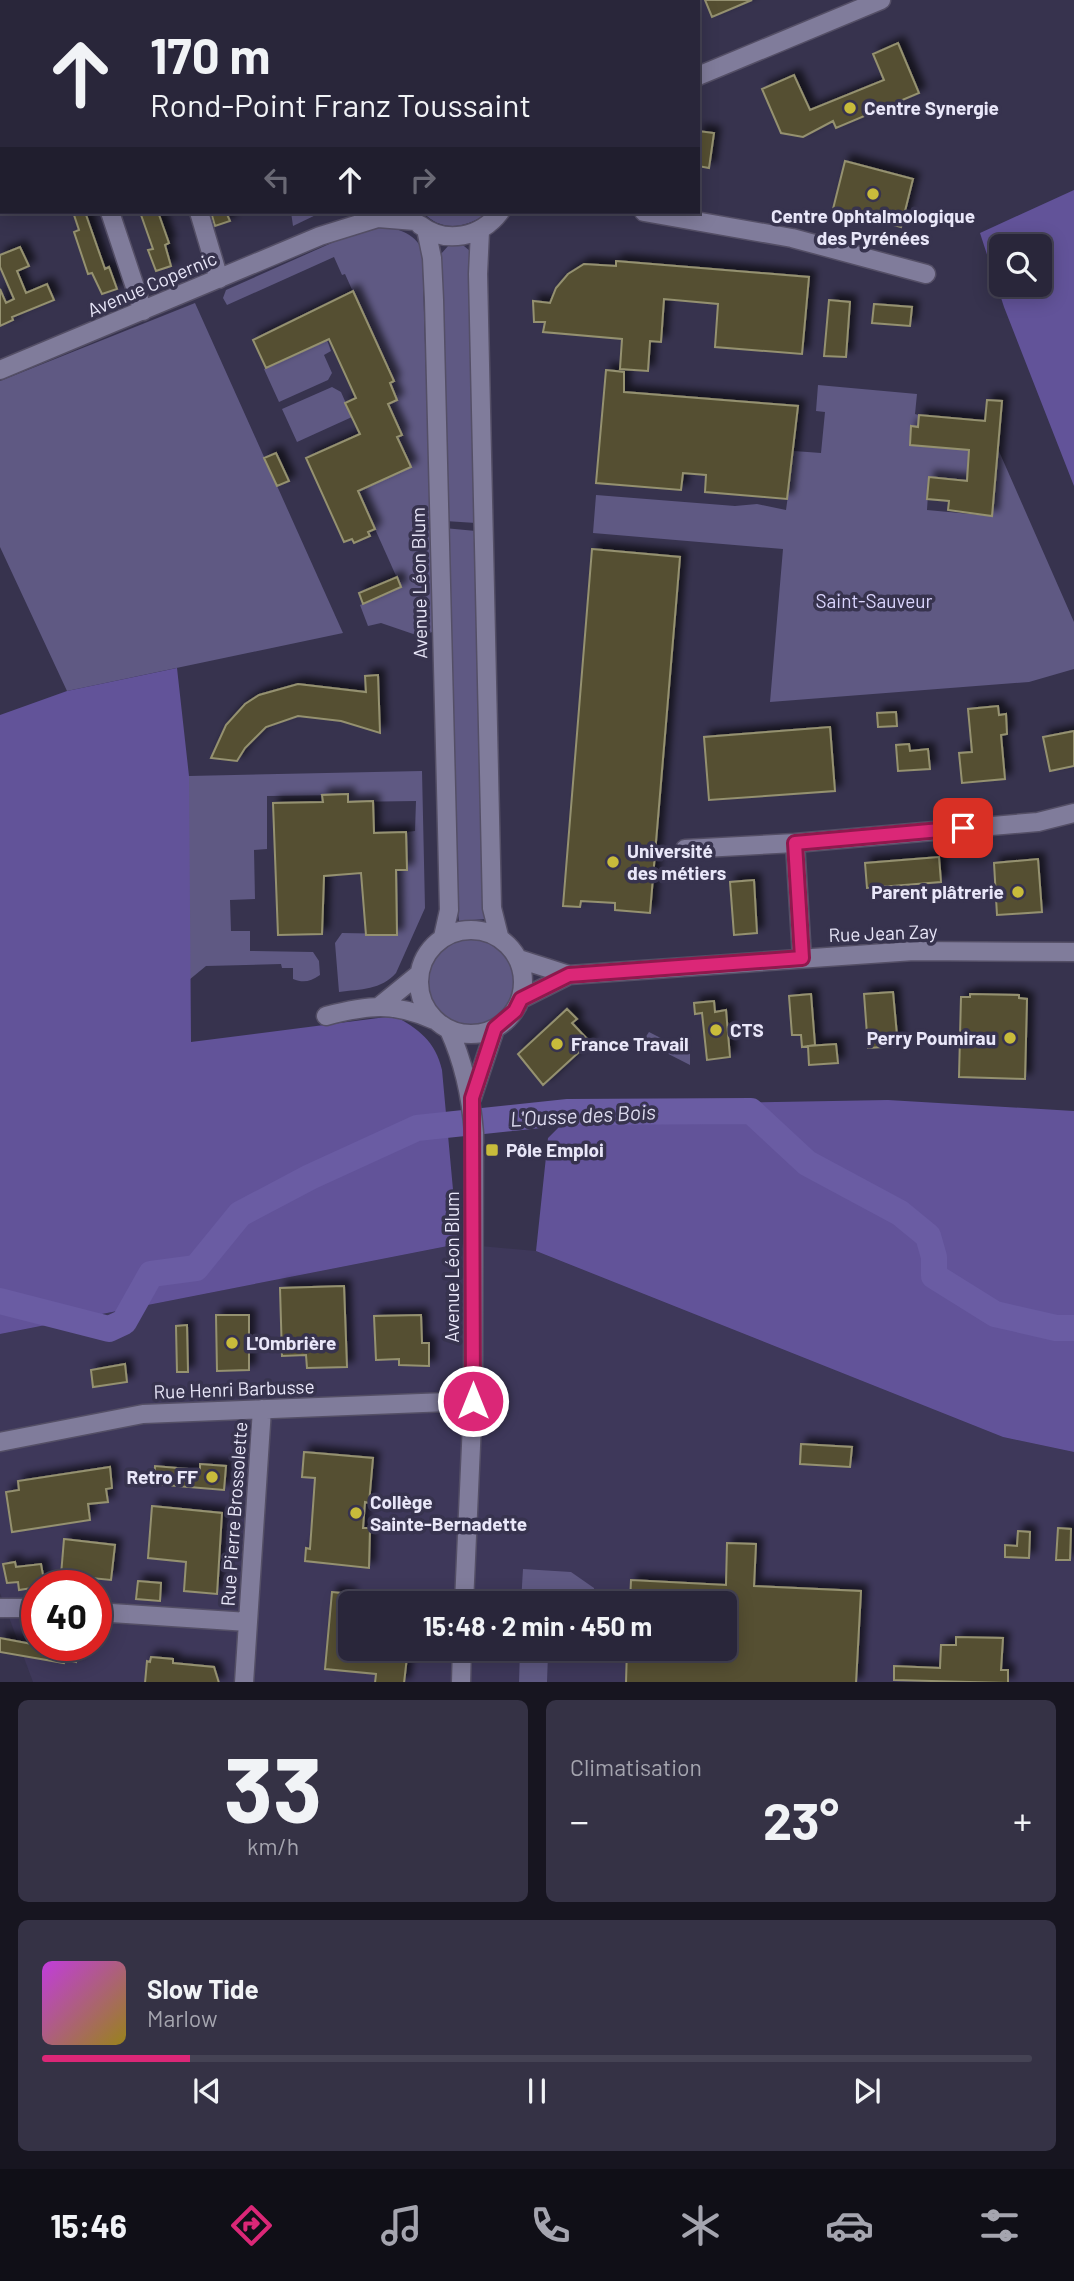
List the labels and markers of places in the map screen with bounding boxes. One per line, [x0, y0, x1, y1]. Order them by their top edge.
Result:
place label: Centre Synergie [864, 96, 999, 119]
marker: Centre Synergie [842, 100, 858, 116]
marker: Centre Ophtalmologique des Pyrénées [865, 186, 881, 202]
place label: Centre Ophtalmologique des Pyrénées [771, 204, 975, 249]
pin [933, 798, 993, 858]
place label: Université des métiers [627, 839, 726, 884]
marker: Université des métiers [605, 854, 621, 870]
place label: Parent plâtrerie [871, 880, 1004, 903]
marker: Parent plâtrerie [1010, 884, 1026, 900]
place label: CTS [730, 1018, 764, 1041]
marker: CTS [708, 1022, 724, 1038]
place label: Perry Poumirau [867, 1026, 996, 1049]
marker: Perry Poumirau [1002, 1030, 1018, 1046]
place label: France Travail [571, 1032, 689, 1055]
marker: France Travail [549, 1036, 565, 1052]
place label: Pôle Emploi [506, 1138, 604, 1161]
marker: Pôle Emploi [484, 1142, 500, 1158]
place label: L'Ombrière [246, 1331, 336, 1354]
marker: L'Ombrière [224, 1335, 240, 1351]
place label: Retro FF [126, 1465, 198, 1488]
marker: Retro FF [204, 1469, 220, 1485]
place label: Collège Sainte-Bernadette [370, 1490, 527, 1535]
marker: Collège Sainte-Bernadette [348, 1505, 364, 1521]

